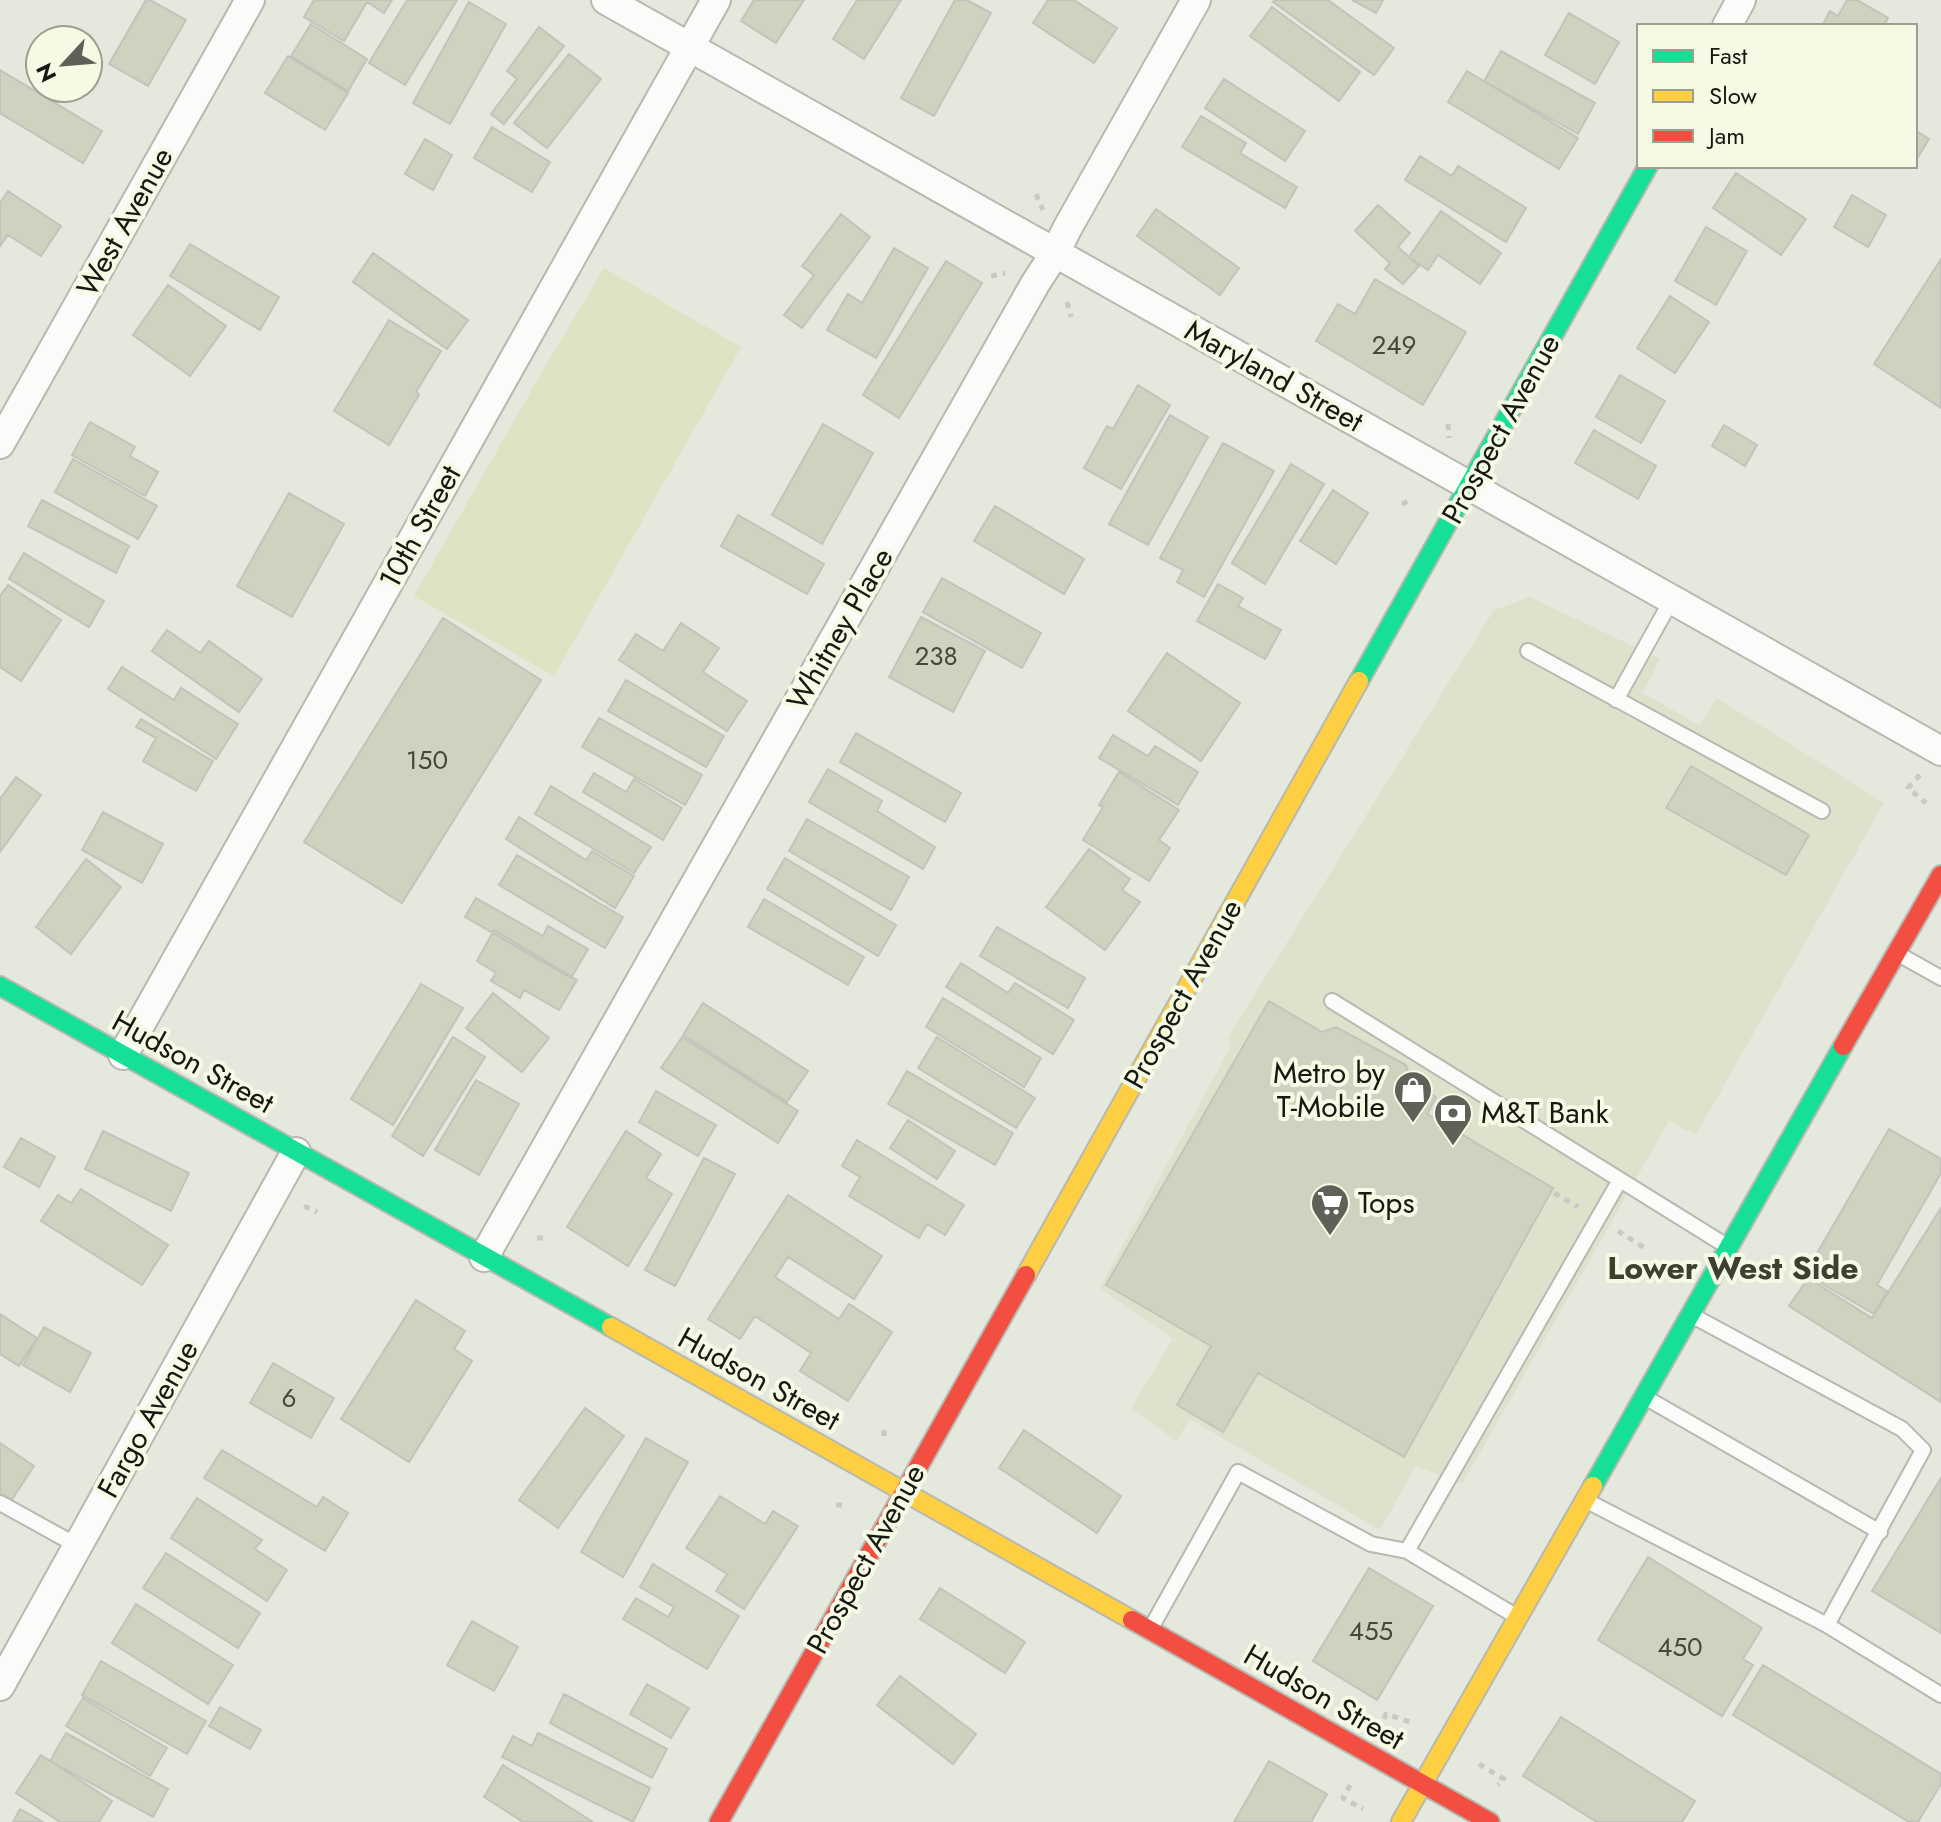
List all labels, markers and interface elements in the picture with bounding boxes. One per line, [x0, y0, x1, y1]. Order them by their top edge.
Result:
north arrow [24, 24, 104, 104]
legend [1637, 24, 1917, 168]
text: Fast [1709, 38, 1747, 73]
text: N [28, 58, 64, 88]
text: Slow [1709, 78, 1757, 113]
text: Jam [1706, 118, 1745, 153]
street label: West Avenue [66, 139, 183, 304]
street label: Maryland Street [1177, 309, 1372, 443]
house number: 249 [1372, 326, 1416, 364]
street label: Prospect Avenue [1431, 326, 1570, 531]
street label: 10th Street [368, 457, 471, 596]
street label: Whitney Place [776, 540, 903, 718]
house number: 238 [914, 637, 958, 675]
house number: 150 [406, 741, 448, 779]
street label: Prospect Avenue [1113, 891, 1252, 1096]
street label: Hudson Street [104, 999, 283, 1124]
place label: Metro by T-Mobile [1273, 1051, 1386, 1128]
shop icon: Metro by T-Mobile [1392, 1069, 1434, 1124]
place label: M&T Bank [1481, 1091, 1609, 1134]
bank icon: M&T Bank [1432, 1092, 1474, 1147]
place label: Tops [1358, 1181, 1415, 1224]
supermarket icon: Tops [1309, 1182, 1351, 1237]
district label: Lower West Side [1607, 1245, 1859, 1291]
street label: Hudson Street [670, 1316, 849, 1441]
street label: Fargo Avenue [87, 1332, 209, 1505]
house number: 6 [282, 1379, 296, 1417]
street label: Prospect Avenue [796, 1456, 935, 1661]
house number: 455 [1349, 1612, 1393, 1650]
house number: 450 [1657, 1628, 1703, 1666]
street label: Hudson Street [1236, 1633, 1413, 1760]

